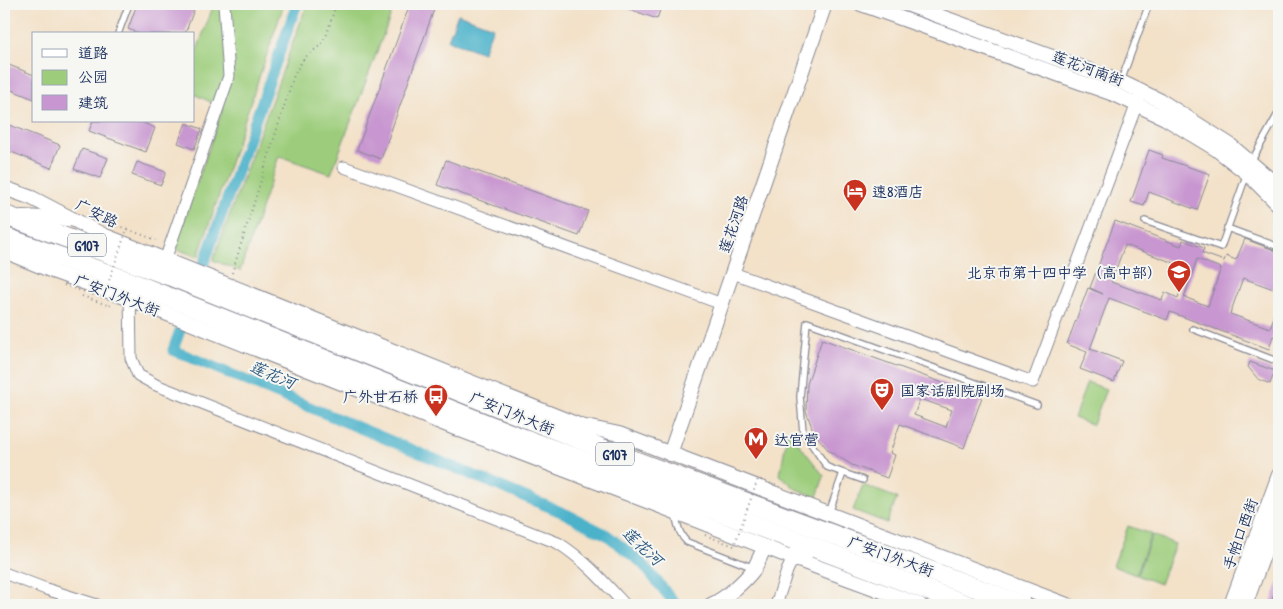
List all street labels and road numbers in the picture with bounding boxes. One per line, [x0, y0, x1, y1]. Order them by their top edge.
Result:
street label: 莲花河南街 [1049, 45, 1127, 91]
street label: 莲花河路 [713, 192, 753, 256]
street label: 广安路 [72, 194, 122, 232]
road number: G107 [68, 234, 106, 256]
street label: 广安门外大街 [71, 269, 163, 321]
street label: 广安门外大街 [466, 386, 558, 440]
road number: G107 [596, 442, 634, 466]
street label: 手帕口西街 [1217, 495, 1263, 573]
street label: 广安门外大街 [845, 531, 937, 581]

